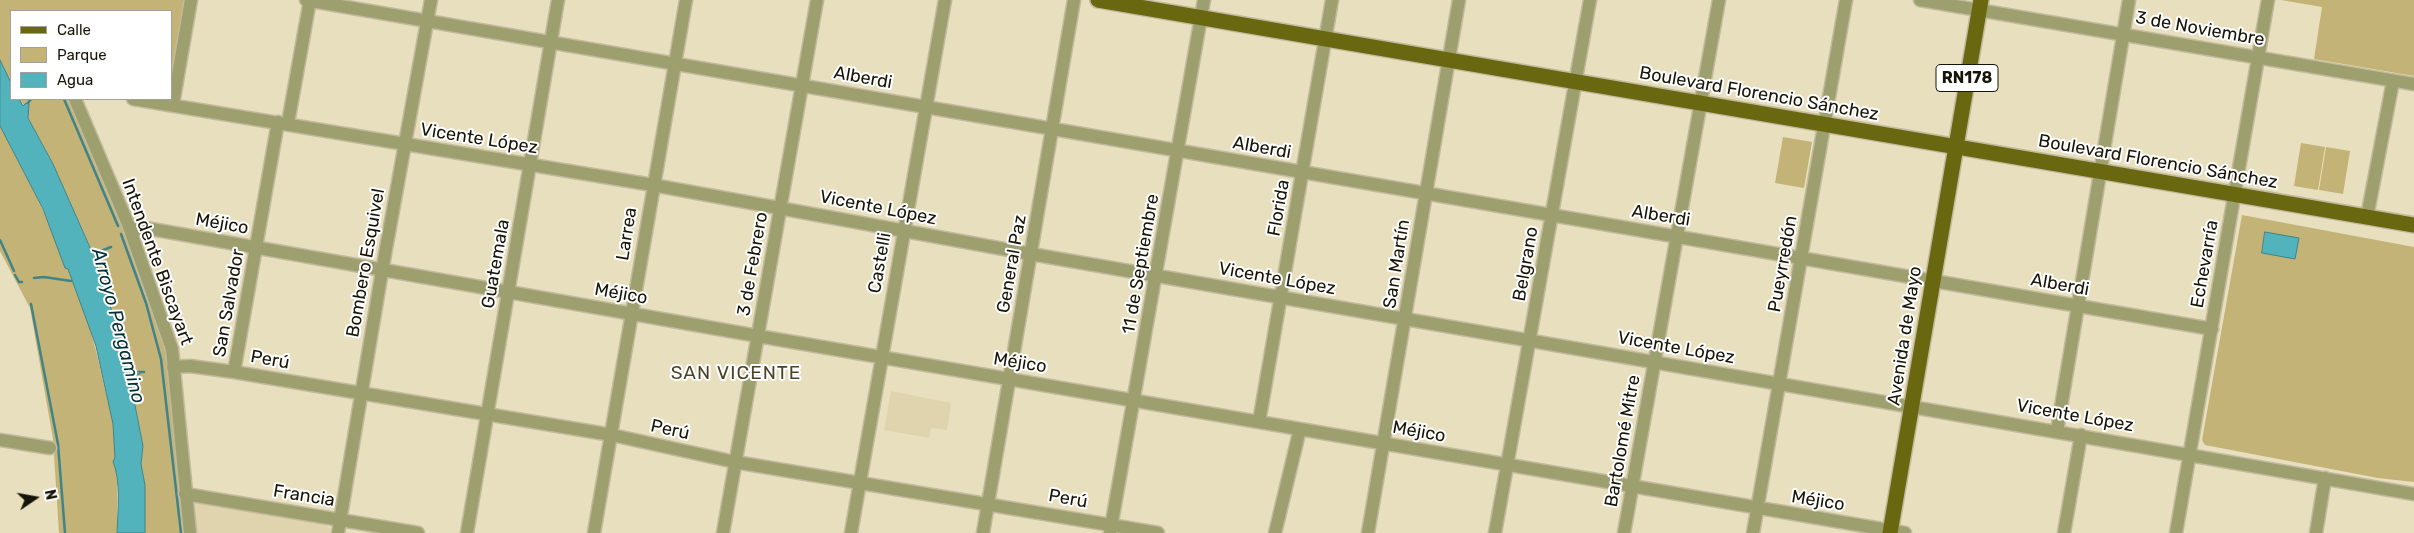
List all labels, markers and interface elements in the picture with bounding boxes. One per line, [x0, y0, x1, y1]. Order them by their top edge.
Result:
street label: 3 de Noviembre [2134, 7, 2266, 51]
legend [10, 10, 172, 100]
text: Calle [57, 21, 91, 39]
text: Parque [57, 46, 107, 64]
street label: Alberdi [832, 62, 894, 94]
street label: Boulevard Florencio Sánchez [1638, 62, 1880, 126]
road number: RN178 [1936, 64, 1998, 92]
text: Agua [57, 71, 93, 89]
street label: Vicente López [419, 119, 539, 159]
street label: Boulevard Florencio Sánchez [2037, 130, 2279, 194]
street label: Alberdi [1231, 132, 1293, 164]
street label: Intendente Biscayart [117, 176, 197, 348]
street label: Florida [1263, 178, 1295, 238]
street label: Vicente López [818, 186, 938, 230]
street label: Bombero Esquivel [342, 187, 390, 339]
street label: 11 de Septiembre [1118, 192, 1164, 336]
street label: Alberdi [1630, 201, 1692, 231]
street label: Larrea [612, 206, 642, 262]
street label: Méjico [194, 209, 250, 239]
street label: 3 de Febrero [733, 210, 773, 318]
street label: General Paz [993, 213, 1031, 315]
street label: Pueyrredón [1764, 214, 1802, 314]
street label: Guatemala [478, 218, 514, 310]
street label: San Martín [1379, 218, 1415, 310]
street label: Echevarría [2187, 218, 2223, 310]
street label: Belgrano [1509, 225, 1543, 303]
street label: Castelli [864, 231, 896, 295]
water label: Arroyo Pergamino [86, 246, 150, 406]
street label: San Salvador [209, 247, 249, 359]
street label: Vicente López [1217, 258, 1337, 300]
street label: Avenida de Mayo [1883, 265, 1927, 407]
street label: Alberdi [2029, 269, 2091, 301]
street label: Méjico [593, 279, 649, 309]
street label: Vicente López [1616, 327, 1736, 369]
street label: Perú [249, 346, 291, 374]
street label: Méjico [992, 348, 1048, 378]
district label: SAN VICENTE [669, 363, 803, 385]
street label: Bartolomé Mitre [1601, 373, 1645, 509]
street label: Vicente López [2015, 395, 2135, 437]
street label: Perú [649, 415, 691, 445]
street label: Méjico [1391, 417, 1447, 447]
north arrow [10, 473, 60, 523]
street label: Francia [272, 480, 336, 512]
street label: Perú [1047, 485, 1089, 513]
street label: Méjico [1790, 486, 1846, 516]
text: N [41, 488, 60, 501]

